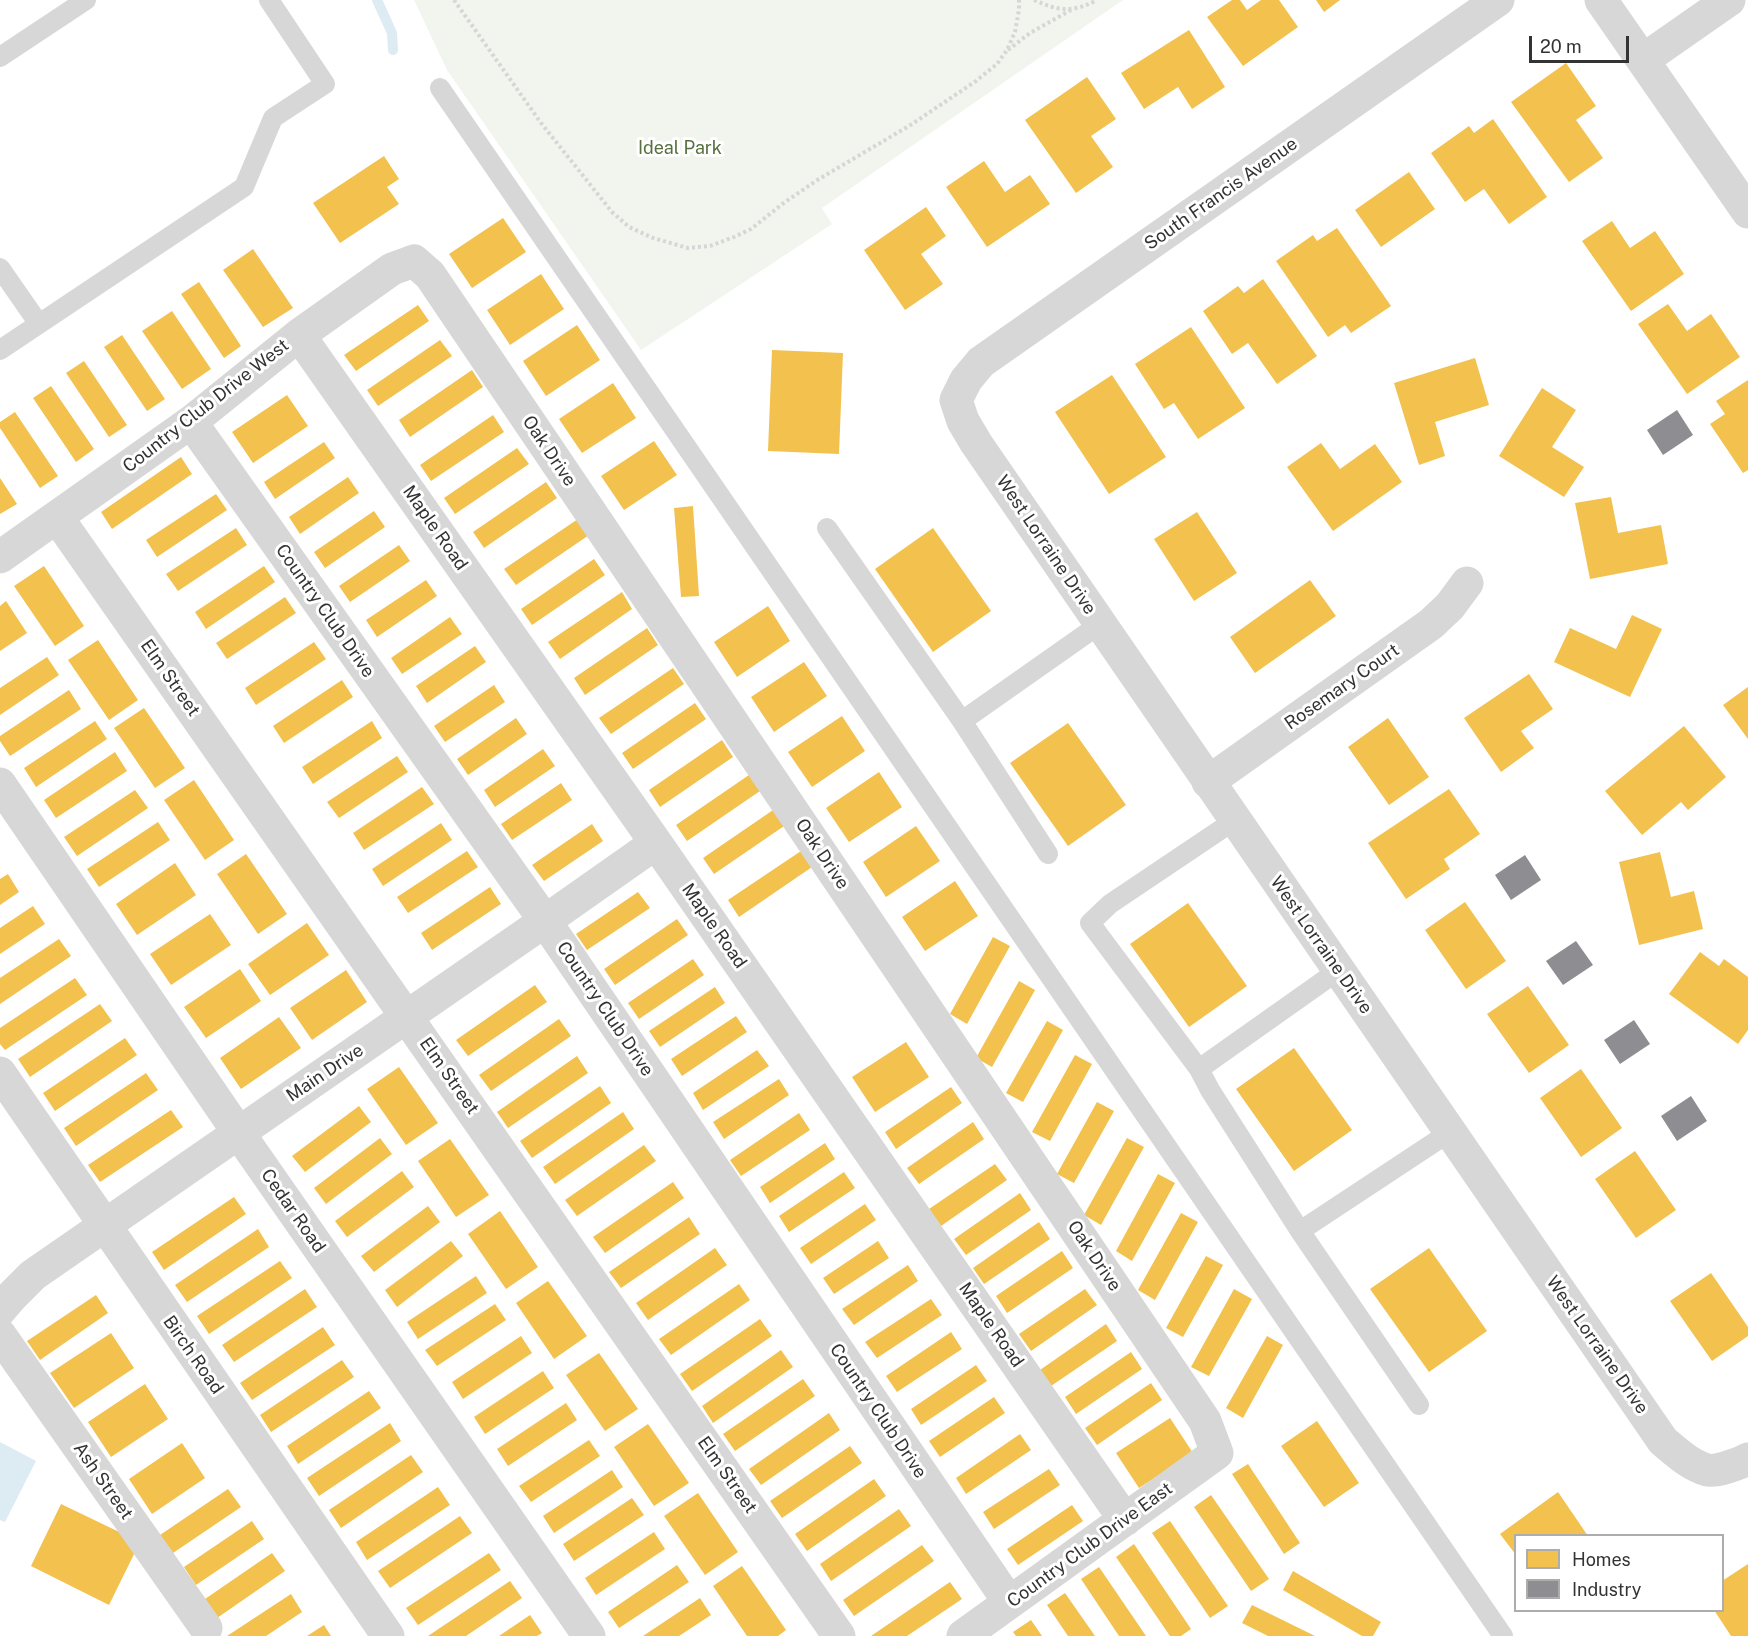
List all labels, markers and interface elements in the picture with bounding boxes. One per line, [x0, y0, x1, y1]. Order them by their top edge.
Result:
scale bar [1532, 24, 1632, 62]
text: 20 m [1540, 36, 1582, 57]
street label: South Francis Avenue [1140, 133, 1302, 255]
park label: Ideal Park [638, 137, 722, 159]
street label: Country Club Drive West [119, 335, 293, 477]
street label: Oak Drive [518, 412, 580, 490]
street label: West Lorraine Drive [991, 471, 1101, 619]
street label: Maple Road [398, 481, 472, 575]
street label: Country Club Drive [271, 540, 379, 682]
street label: Elm Street [136, 635, 204, 721]
street label: Rosemary Court [1281, 639, 1403, 735]
street label: Oak Drive [791, 815, 853, 893]
street label: West Lorraine Drive [1265, 872, 1377, 1018]
street label: Maple Road [677, 879, 751, 973]
street label: Country Club Drive [552, 938, 658, 1080]
street label: Elm Street [415, 1033, 483, 1119]
street label: Main Drive [282, 1039, 368, 1107]
street label: Cedar Road [256, 1165, 330, 1257]
street label: Oak Drive [1063, 1217, 1125, 1295]
street label: West Lorraine Drive [1541, 1272, 1653, 1418]
street label: Maple Road [954, 1278, 1028, 1372]
street label: Birch Road [158, 1312, 228, 1398]
street label: Country Club Drive [825, 1340, 931, 1482]
street label: Elm Street [693, 1432, 761, 1518]
street label: Ash Street [69, 1438, 137, 1524]
street label: Country Club Drive East [1003, 1478, 1177, 1612]
legend [1514, 1534, 1724, 1612]
text: Homes [1572, 1549, 1631, 1570]
text: Industry [1572, 1579, 1641, 1600]

